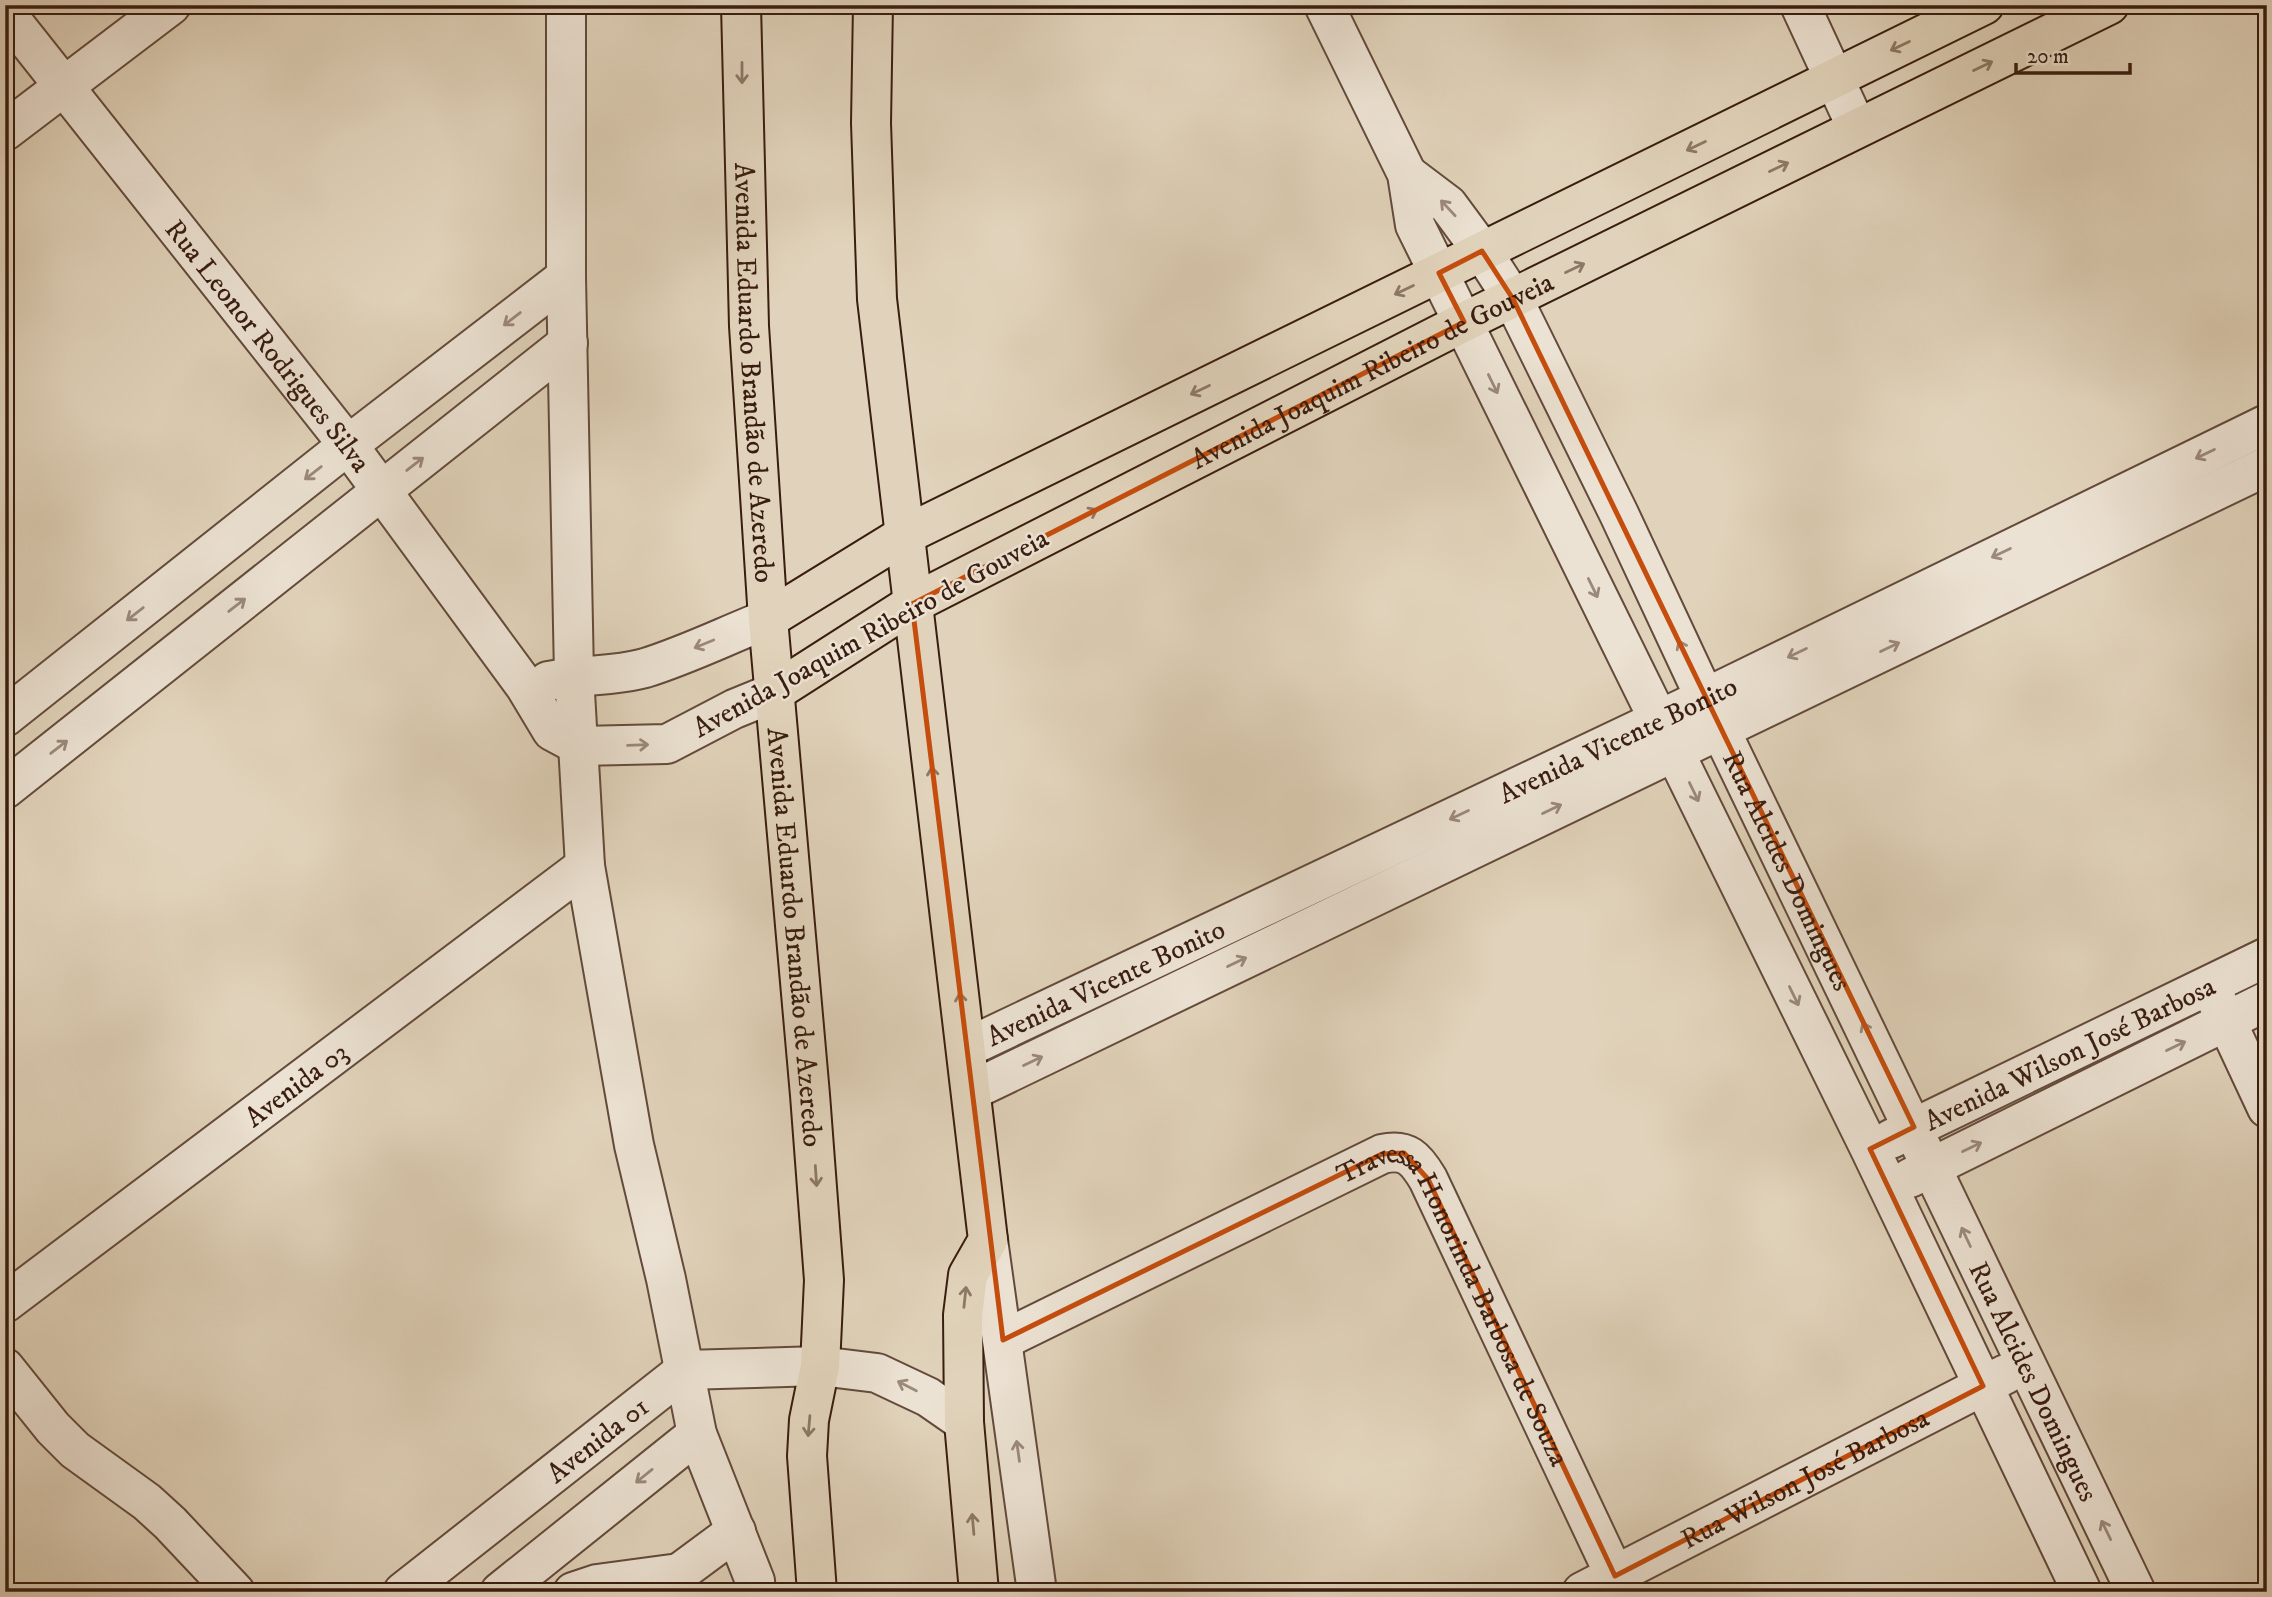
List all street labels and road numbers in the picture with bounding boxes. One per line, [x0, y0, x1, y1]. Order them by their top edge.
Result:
street label: Avenida Eduardo Brandão de Azeredo [726, 162, 782, 584]
street label: Rua Leonor Rodrigues Silva [157, 213, 378, 479]
street label: Avenida Joaquim Ribeiro de Gouveia [1185, 265, 1560, 478]
street label: Avenida Joaquim Ribeiro de Gouveia [687, 521, 1055, 746]
street label: Avenida Vicente Bonito [1493, 669, 1743, 812]
street label: Avenida Eduardo Brandão de Azeredo [759, 726, 830, 1148]
street label: Rua Alcides Domingues [1714, 745, 1859, 997]
street label: Avenida Vicente Bonito [981, 912, 1231, 1055]
street label: Avenida Wilson José Barbosa [1919, 969, 2221, 1139]
street label: Avenida 03 [238, 1035, 355, 1135]
street label: Travessa Honorinda Barbosa de Souza [1331, 1136, 1577, 1472]
street label: Rua Alcides Domingues [1960, 1256, 2106, 1507]
street label: Avenida 01 [540, 1389, 656, 1491]
street label: Rua Wilson José Barbosa [1675, 1401, 1935, 1557]

